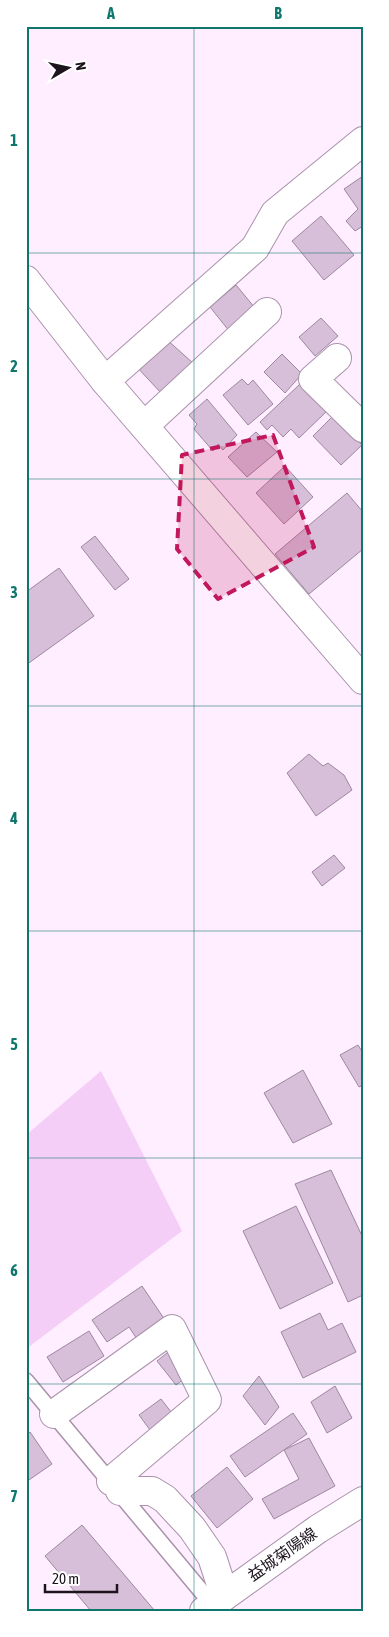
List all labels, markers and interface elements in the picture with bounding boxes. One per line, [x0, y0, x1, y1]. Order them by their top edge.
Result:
text: A [106, 4, 115, 22]
text: B [274, 4, 282, 22]
north arrow [42, 42, 92, 92]
text: N [72, 61, 89, 71]
text: 1 [10, 131, 18, 149]
text: 2 [10, 357, 18, 375]
text: 3 [10, 583, 18, 601]
text: 4 [9, 809, 18, 827]
text: 5 [10, 1035, 18, 1053]
text: 6 [10, 1261, 18, 1279]
text: 7 [10, 1487, 18, 1505]
street label: 益城菊陽線 [244, 1524, 320, 1584]
scale bar [45, 1562, 118, 1594]
text: 20 m [52, 1570, 79, 1587]

